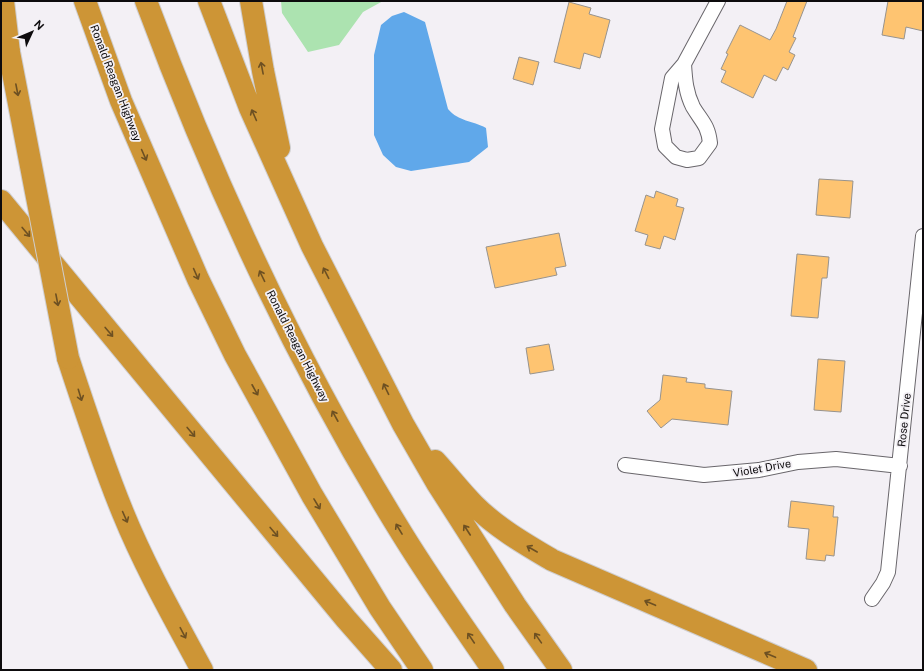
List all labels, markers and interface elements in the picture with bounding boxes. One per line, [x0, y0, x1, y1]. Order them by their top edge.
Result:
north arrow [12, 12, 52, 52]
text: N [32, 18, 46, 32]
street label: Ronald Reagan Highway [88, 23, 144, 143]
one-way arrow [258, 62, 266, 75]
one-way arrow [13, 83, 21, 96]
one-way arrow [250, 109, 257, 121]
one-way arrow [141, 148, 148, 160]
one-way arrow [21, 226, 30, 237]
one-way arrow [322, 267, 329, 279]
one-way arrow [193, 268, 200, 280]
one-way arrow [258, 271, 265, 283]
street label: Ronald Reagan Highway [265, 288, 332, 404]
one-way arrow [54, 293, 62, 306]
one-way arrow [104, 326, 113, 337]
one-way arrow [382, 383, 389, 395]
one-way arrow [251, 384, 259, 396]
one-way arrow [77, 388, 84, 401]
street label: Rose Drive [895, 392, 913, 448]
one-way arrow [330, 411, 338, 423]
one-way arrow [187, 427, 196, 438]
street label: Violet Drive [732, 457, 792, 479]
one-way arrow [314, 498, 322, 510]
one-way arrow [122, 511, 129, 523]
one-way arrow [395, 523, 403, 535]
one-way arrow [462, 524, 470, 536]
one-way arrow [270, 527, 278, 538]
one-way arrow [527, 544, 539, 552]
one-way arrow [645, 599, 657, 606]
one-way arrow [179, 627, 187, 639]
one-way arrow [467, 632, 475, 643]
one-way arrow [534, 633, 542, 644]
one-way arrow [764, 650, 776, 658]

